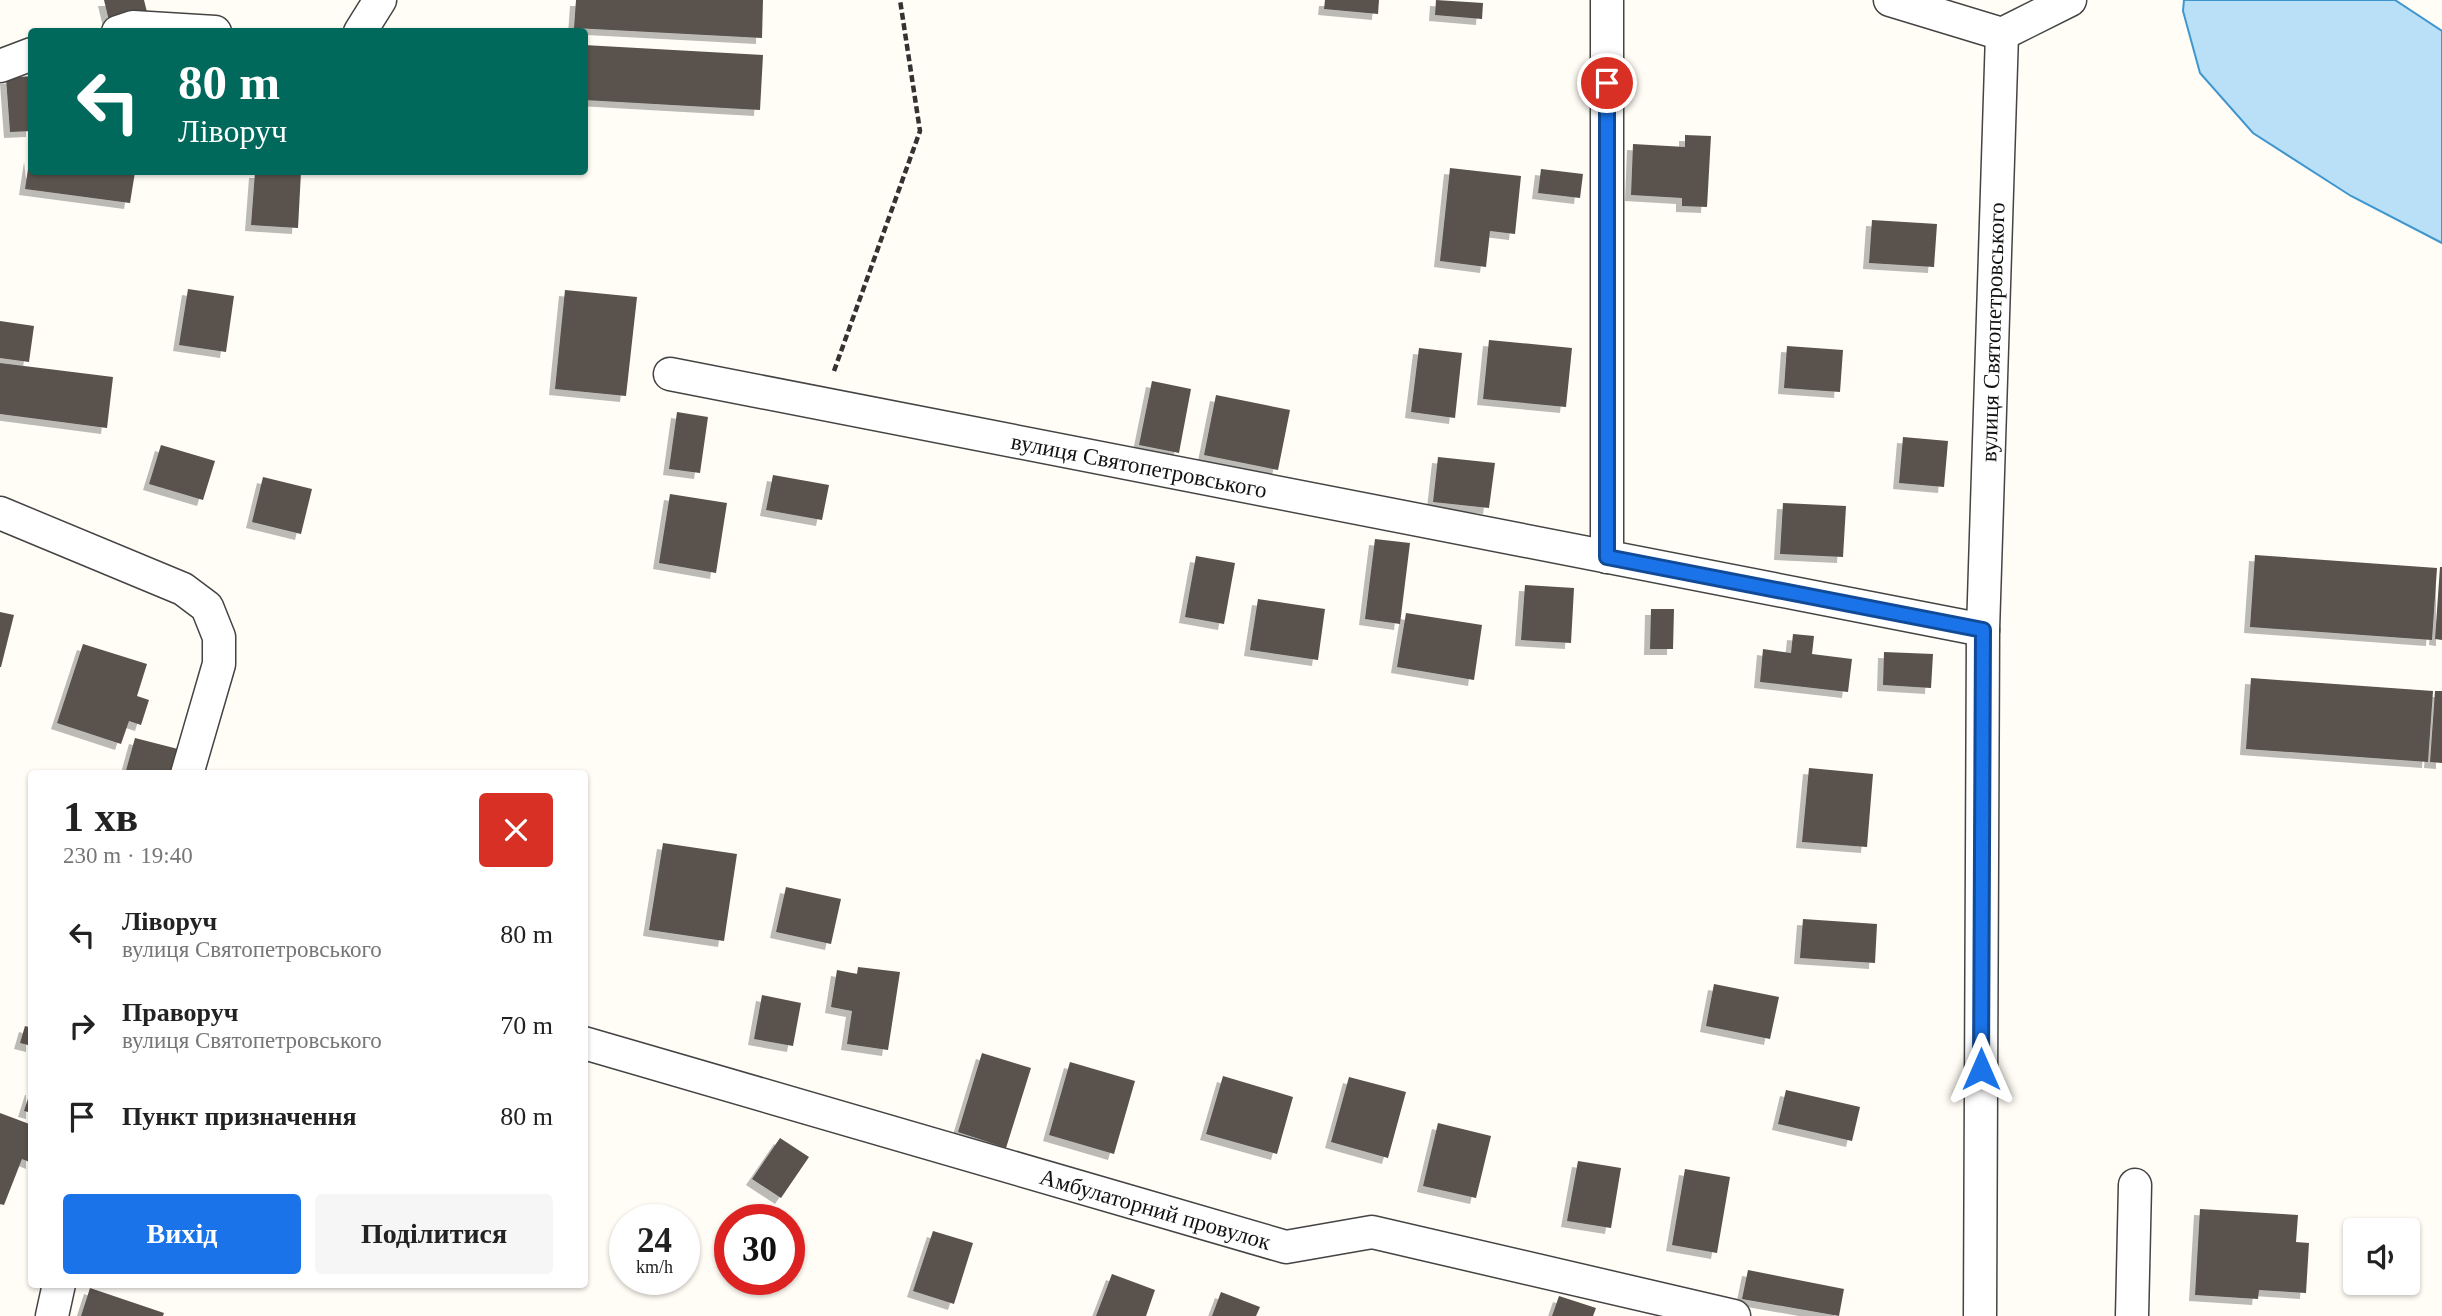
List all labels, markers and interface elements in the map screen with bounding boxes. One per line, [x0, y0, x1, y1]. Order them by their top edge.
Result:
pin [1577, 53, 1637, 113]
text: 80 m [178, 55, 280, 110]
icon: left [63, 56, 154, 147]
icon: arrive [1588, 64, 1626, 102]
text: Ліворуч [178, 113, 287, 149]
street label: вулиця Святопетровського [1976, 202, 2010, 463]
street label: вулиця Святопетровського [1009, 429, 1269, 503]
button: close [479, 793, 553, 867]
text: 1 хв [63, 794, 138, 840]
text: 230 m · 19:40 [63, 843, 193, 868]
text: Ліворуч [122, 907, 217, 936]
icon: left [63, 916, 101, 954]
text: 80 m [500, 920, 553, 949]
text: вулиця Святопетровського [122, 937, 382, 962]
text: Праворуч [122, 998, 238, 1027]
icon: right [63, 1007, 101, 1045]
text: 70 m [500, 1011, 553, 1040]
text: вулиця Святопетровського [122, 1028, 382, 1053]
position arrow [1944, 1032, 2018, 1106]
icon: arrive [63, 1098, 101, 1136]
text: Пункт призначення [122, 1102, 357, 1131]
text: 80 m [500, 1102, 553, 1131]
street label: Амбулаторний провулок [1037, 1164, 1274, 1255]
button: Вихід [63, 1194, 301, 1274]
button: Поділитися [315, 1194, 553, 1274]
speed limit sign: 30 [714, 1204, 805, 1295]
map controls [2343, 1218, 2420, 1295]
button: sound [2343, 1218, 2420, 1295]
text: 24 [637, 1221, 672, 1260]
text: km/h [636, 1257, 673, 1277]

